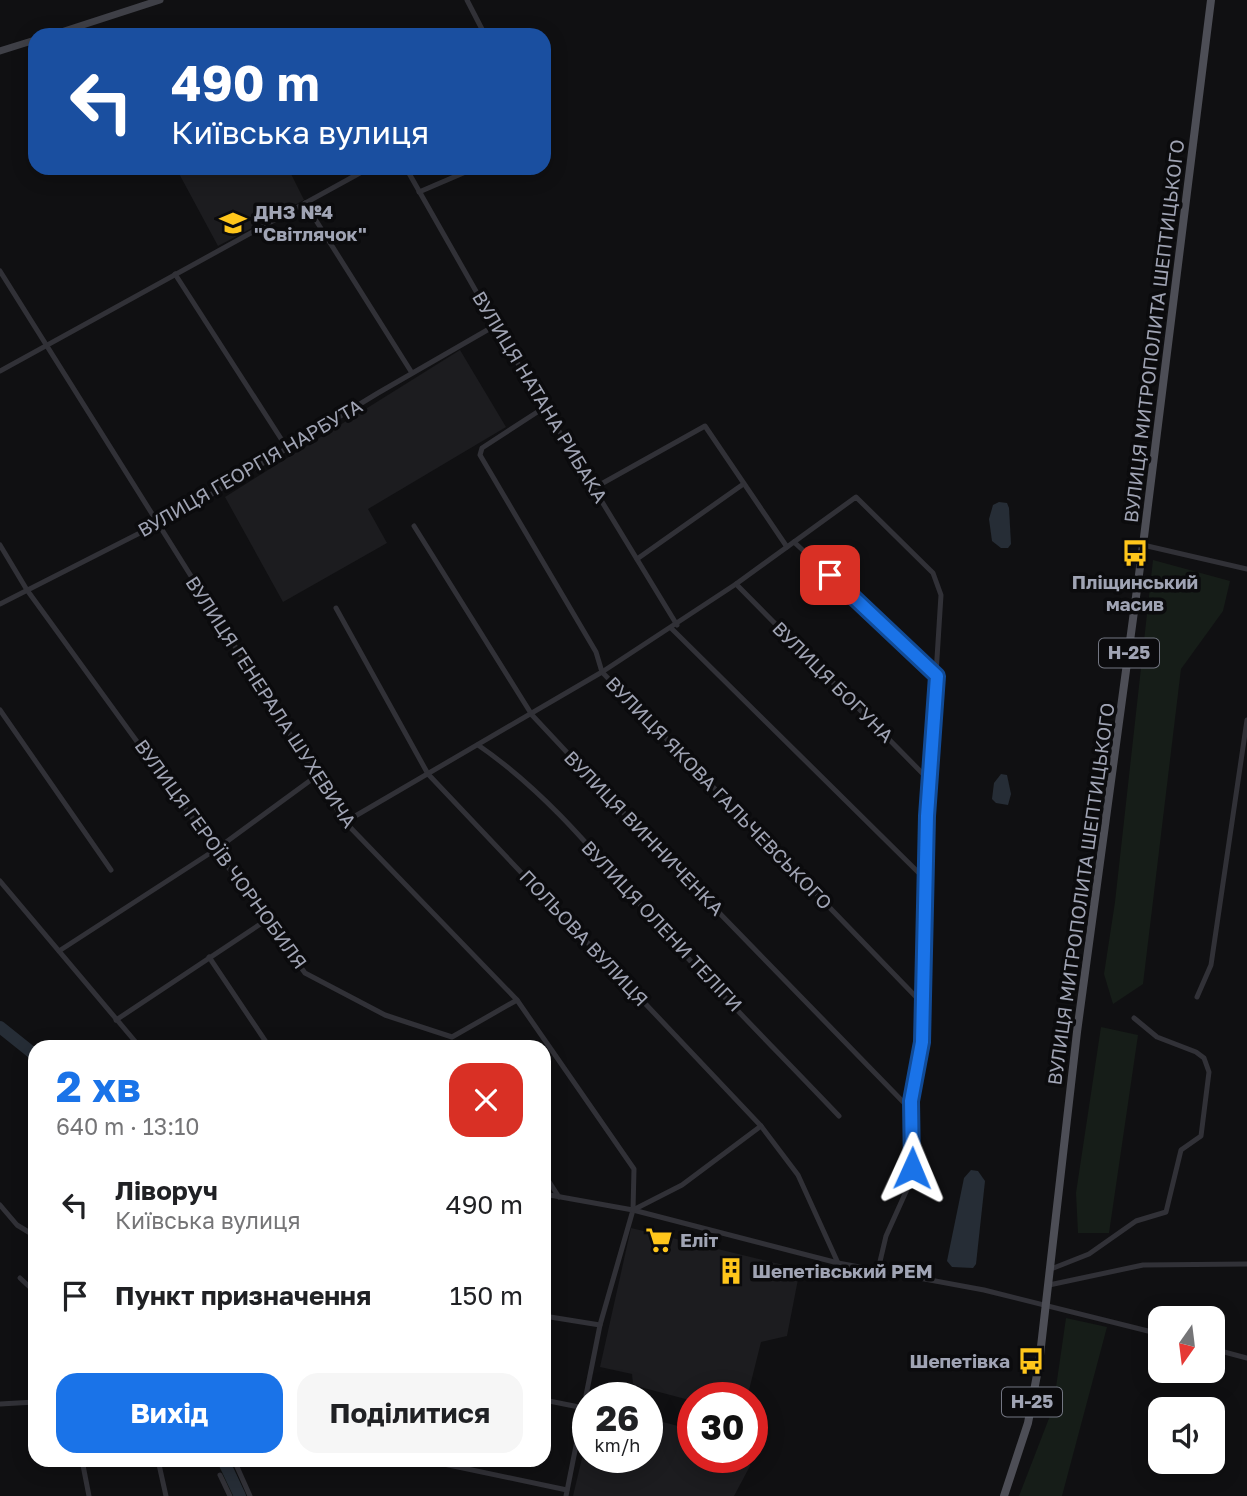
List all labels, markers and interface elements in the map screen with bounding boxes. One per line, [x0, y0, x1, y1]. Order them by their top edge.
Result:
text: 490 m [171, 53, 320, 112]
icon: left [56, 56, 147, 147]
text: Київська вулиця [171, 113, 429, 151]
street label: ВУЛИЦЯ МИТРОПОЛИТА ШЕПТИЦЬКОГО [1119, 138, 1188, 524]
place label: ДНЗ №4 "Світлячок" [254, 200, 367, 245]
school or university icon: ДНЗ №4 "Світлячок" [218, 208, 248, 238]
street label: ВУЛИЦЯ НАТАНА РИБАКА [468, 287, 613, 507]
street label: ВУЛИЦЯ ГЕОРГІЯ НАРБУТА [133, 394, 366, 541]
bus stop icon: Пліщинський масив [1120, 538, 1150, 568]
pin [800, 545, 860, 605]
icon: arrive [811, 556, 849, 594]
place label: Пліщинський масив [1072, 570, 1198, 615]
street label: ВУЛИЦЯ ГЕНЕРАЛА ШУХЕВИЧА [181, 572, 362, 832]
street label: ВУЛИЦЯ БОГУНА [768, 616, 899, 747]
road number: Н-25 [1099, 638, 1159, 668]
street label: ВУЛИЦЯ ЯКОВА ГАЛЬЧЕВСЬКОГО [602, 671, 837, 914]
street label: ВУЛИЦЯ МИТРОПОЛИТА ШЕПТИЦЬКОГО [1042, 701, 1119, 1087]
street label: ВУЛИЦЯ ГЕРОЇВ ЧОРНОБИЛЯ [130, 735, 312, 973]
street label: ВУЛИЦЯ ВИННИЧЕНКА [560, 746, 729, 920]
street label: ВУЛИЦЯ ОЛЕНИ ТЕЛІГИ [577, 836, 747, 1016]
street label: ПОЛЬОВА ВУЛИЦЯ [515, 865, 653, 1010]
text: 2 хв [56, 1061, 141, 1111]
button: close [449, 1063, 523, 1137]
text: 640 m · 13:10 [56, 1112, 200, 1140]
position arrow [875, 1131, 949, 1205]
text: Ліворуч [115, 1175, 218, 1206]
icon: left [56, 1186, 94, 1224]
text: 490 m [446, 1189, 523, 1220]
text: Київська вулиця [115, 1206, 301, 1234]
supermarket icon: Еліт [644, 1225, 674, 1255]
place label: Еліт [680, 1228, 719, 1251]
building icon: Шепетівський РЕМ [716, 1256, 746, 1286]
place label: Шепетівський РЕМ [752, 1259, 933, 1282]
icon: arrive [56, 1277, 94, 1315]
text: Пункт призначення [115, 1280, 371, 1311]
text: 150 m [450, 1280, 523, 1311]
north arrow [1148, 1306, 1225, 1382]
map controls [1148, 1306, 1225, 1474]
bus stop icon: Шепетівка [1016, 1346, 1046, 1376]
place label: Шепетівка [909, 1349, 1010, 1372]
button: Вихід [56, 1373, 283, 1453]
button: Поділитися [297, 1373, 523, 1453]
speed limit sign: 30 [677, 1382, 768, 1473]
road number: Н-25 [1002, 1387, 1062, 1416]
text: 26 [596, 1397, 639, 1439]
button: sound [1148, 1397, 1225, 1474]
text: km/h [595, 1434, 640, 1456]

